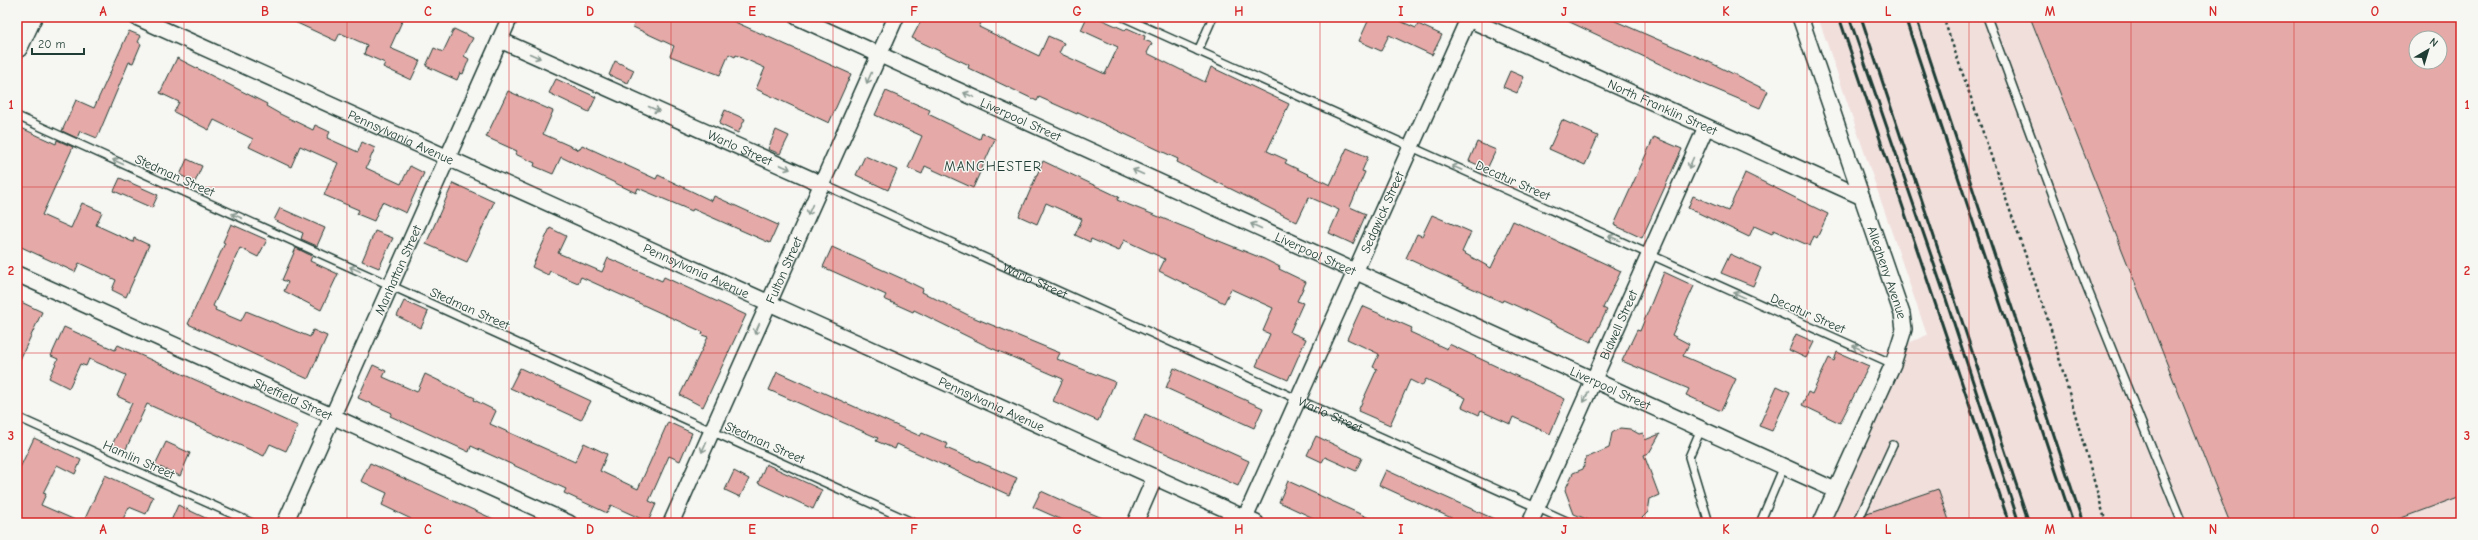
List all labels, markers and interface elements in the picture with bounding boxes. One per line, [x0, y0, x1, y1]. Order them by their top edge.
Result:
text: A [99, 4, 107, 19]
text: B [261, 4, 269, 19]
text: C [424, 4, 432, 19]
text: D [586, 4, 594, 19]
text: E [748, 4, 756, 19]
text: F [910, 4, 918, 19]
text: G [1072, 4, 1082, 19]
text: H [1234, 4, 1244, 19]
text: I [1398, 4, 1404, 19]
text: J [1561, 4, 1567, 19]
text: K [1722, 4, 1730, 19]
text: L [1885, 4, 1892, 19]
text: M [2045, 4, 2056, 19]
text: N [2209, 4, 2217, 19]
text: O [2371, 4, 2379, 19]
scale bar [32, 30, 84, 56]
north arrow [2408, 30, 2448, 70]
text: N [2427, 35, 2441, 50]
text: 20 m [38, 37, 66, 51]
one-way arrow [529, 53, 541, 60]
one-way arrow [865, 72, 872, 84]
street label: North Franklin Street [1605, 76, 1721, 139]
one-way arrow [963, 91, 975, 98]
street label: Liverpool Street [978, 95, 1064, 145]
text: 1 [8, 97, 14, 112]
text: 1 [2464, 97, 2470, 112]
one-way arrow [647, 106, 659, 113]
street label: Pennsylvania Avenue [346, 107, 457, 168]
street label: Warlo Street [705, 127, 776, 169]
street label: Stedman Street [133, 151, 218, 200]
one-way arrow [1686, 156, 1694, 168]
street label: Decatur Street [1473, 157, 1554, 204]
one-way arrow [113, 158, 125, 165]
district label: MANCHESTER [944, 158, 1042, 175]
one-way arrow [779, 164, 791, 172]
one-way arrow [1452, 164, 1464, 171]
one-way arrow [1132, 168, 1144, 175]
street label: Sedgwick Street [1357, 168, 1407, 255]
one-way arrow [806, 203, 813, 215]
one-way arrow [231, 211, 243, 219]
street label: Manhattan Street [372, 222, 425, 317]
one-way arrow [1251, 222, 1263, 229]
street label: Allegheny Avenue [1864, 224, 1910, 320]
street label: Liverpool Street [1273, 229, 1359, 279]
street label: Fulton Street [763, 233, 806, 306]
one-way arrow [1608, 234, 1620, 242]
street label: Pennsylvania Avenue [641, 240, 752, 301]
street label: Warlo Street [1000, 260, 1071, 303]
text: 2 [8, 263, 14, 278]
text: 2 [2464, 263, 2470, 278]
one-way arrow [349, 265, 361, 272]
street label: Stedman Street [428, 284, 513, 333]
street label: Bidwell Street [1597, 287, 1641, 362]
street label: Decatur Street [1768, 290, 1849, 337]
one-way arrow [1733, 291, 1745, 298]
one-way arrow [753, 322, 761, 334]
one-way arrow [1852, 344, 1864, 351]
street label: Liverpool Street [1568, 363, 1654, 414]
street label: Pennsylvania Avenue [936, 374, 1047, 435]
street label: Sheffield Street [252, 375, 336, 424]
one-way arrow [1582, 390, 1589, 402]
street label: Warlo Street [1296, 393, 1366, 436]
street label: Stedman Street [723, 418, 808, 467]
text: 3 [8, 428, 14, 443]
text: 3 [2464, 428, 2470, 443]
street label: Hamlin Street [101, 437, 178, 482]
one-way arrow [700, 441, 708, 453]
text: A [99, 522, 107, 537]
text: B [261, 522, 269, 537]
text: C [424, 522, 432, 537]
text: D [586, 522, 594, 537]
text: E [748, 522, 756, 537]
text: F [910, 522, 918, 537]
text: G [1072, 522, 1082, 537]
text: H [1234, 522, 1244, 537]
text: I [1398, 522, 1404, 537]
text: J [1561, 522, 1567, 537]
text: K [1722, 522, 1730, 537]
text: L [1885, 522, 1892, 537]
text: M [2045, 522, 2056, 537]
text: N [2209, 522, 2217, 537]
text: O [2371, 522, 2379, 537]

